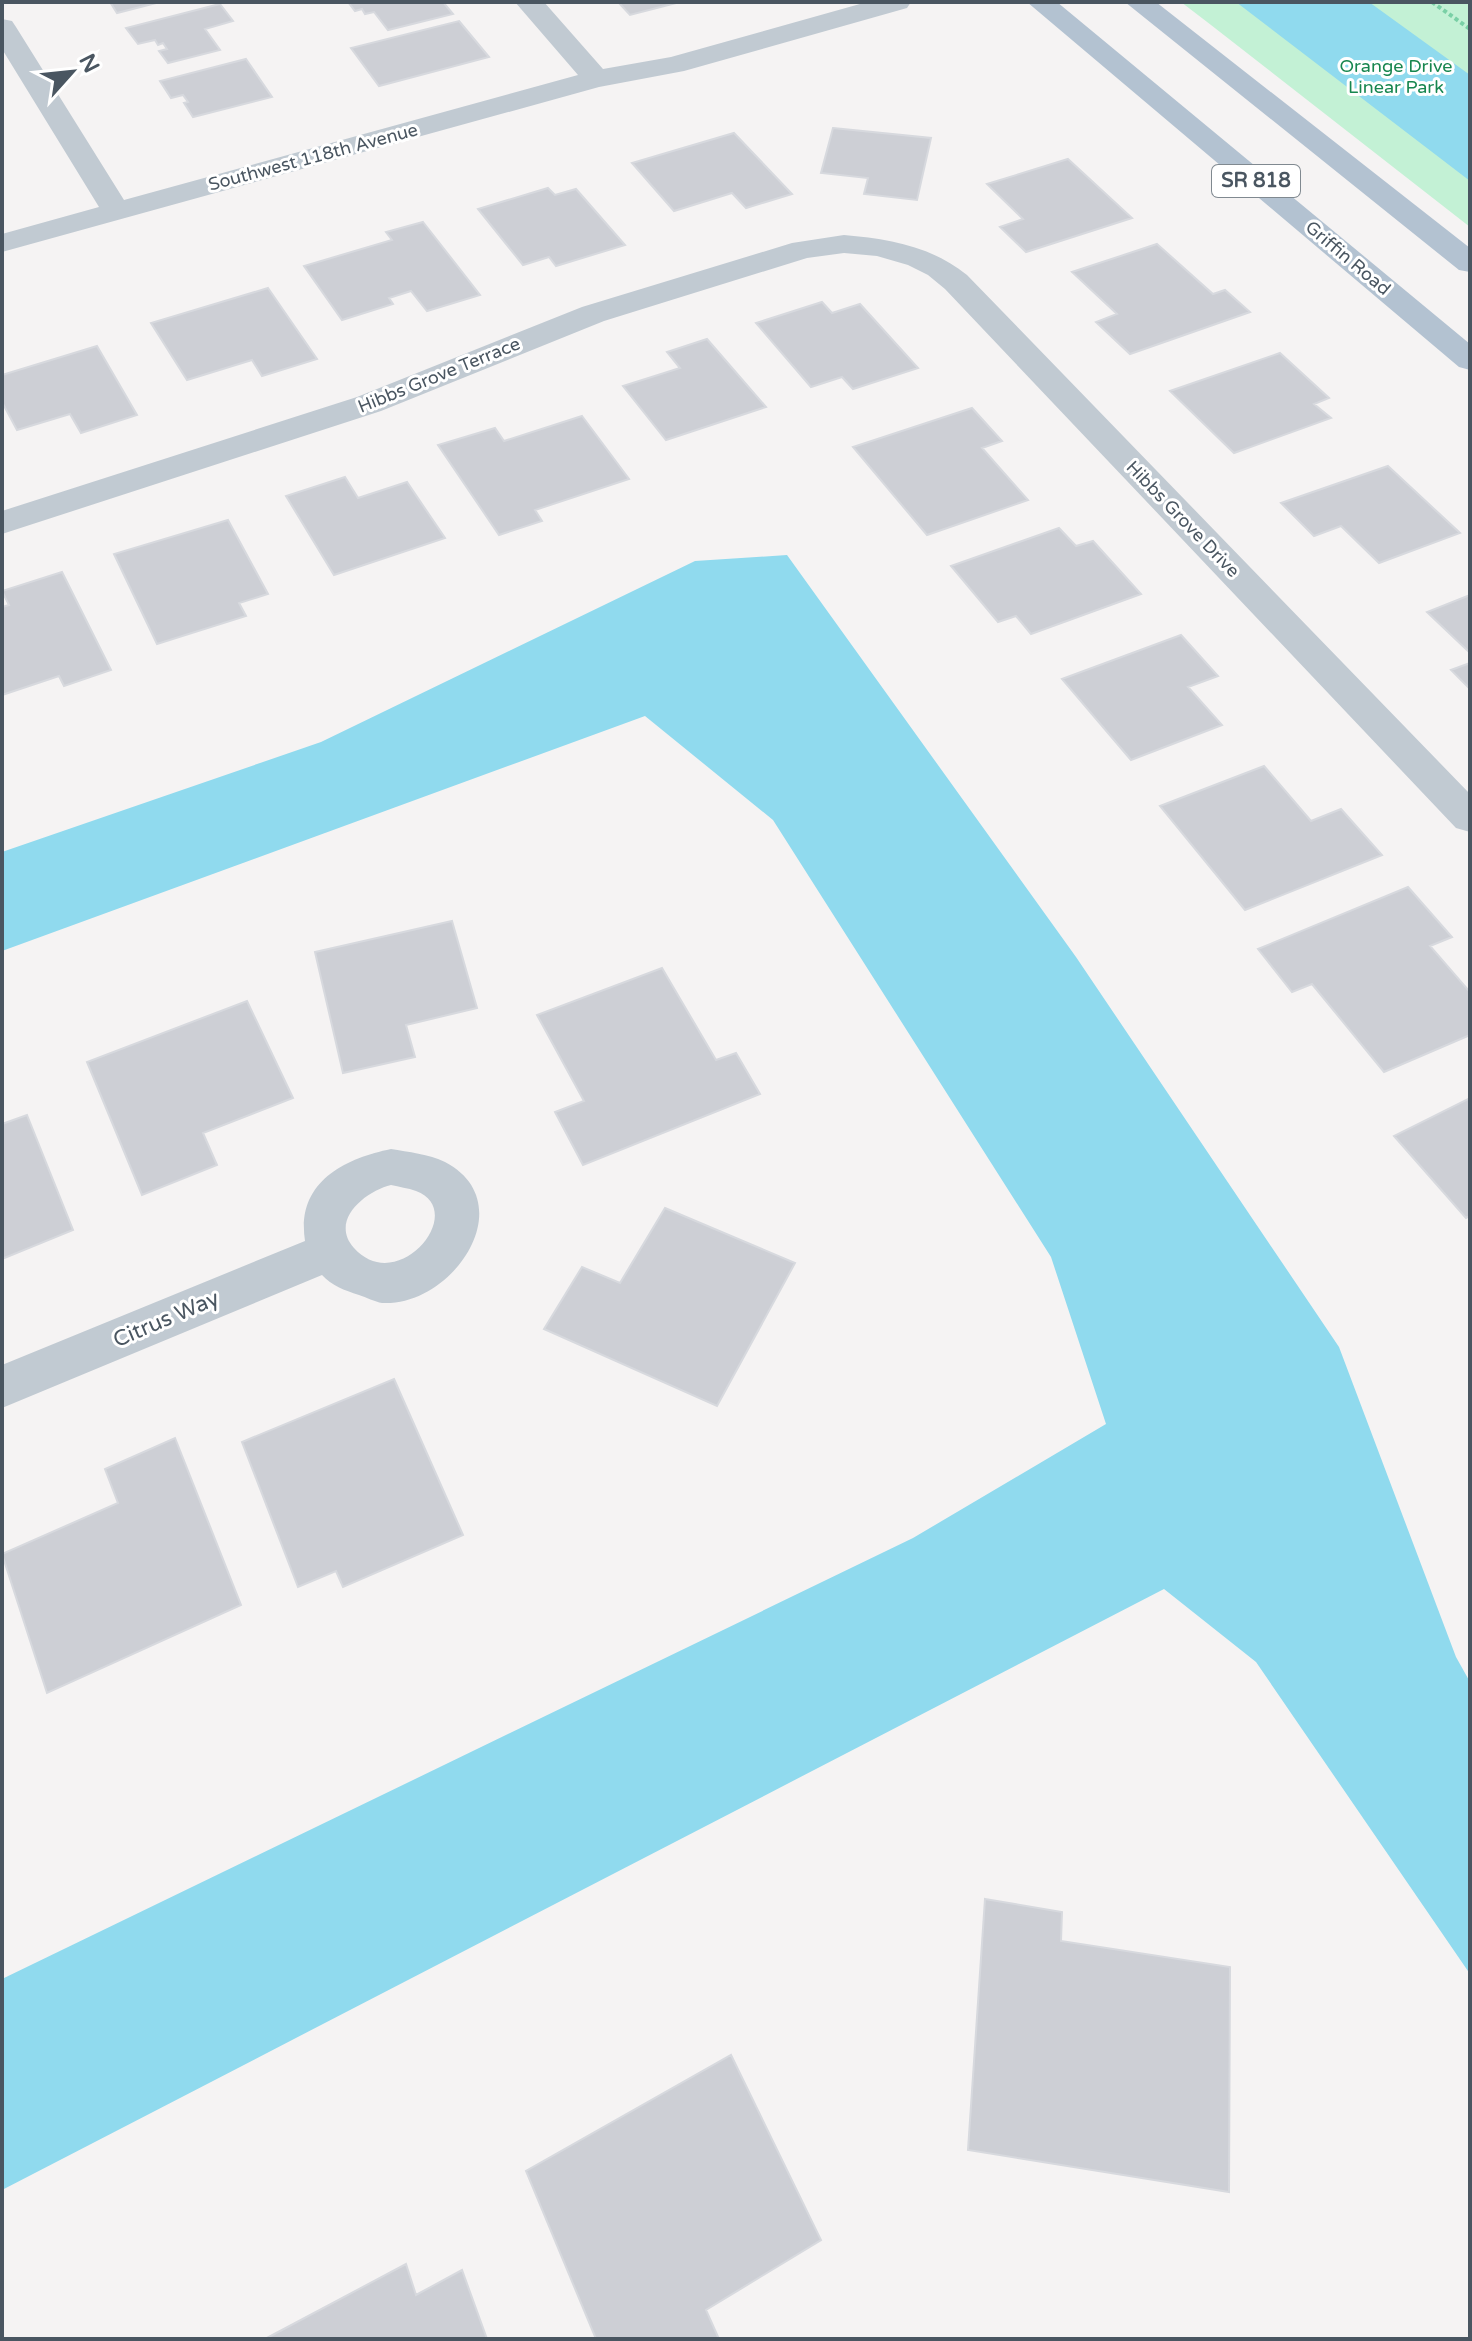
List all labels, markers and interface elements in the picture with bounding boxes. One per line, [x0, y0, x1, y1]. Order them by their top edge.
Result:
north arrow [32, 32, 112, 112]
text: N [73, 50, 105, 77]
park label: Orange Drive Linear Park [1340, 55, 1453, 98]
street label: Southwest 118th Avenue [206, 118, 420, 196]
road number: SR 818 [1212, 165, 1300, 197]
street label: Griffin Road [1301, 216, 1395, 300]
street label: Hibbs Grove Terrace [355, 332, 523, 418]
street label: Hibbs Grove Drive [1122, 456, 1244, 582]
street label: Citrus Way [109, 1285, 223, 1353]

